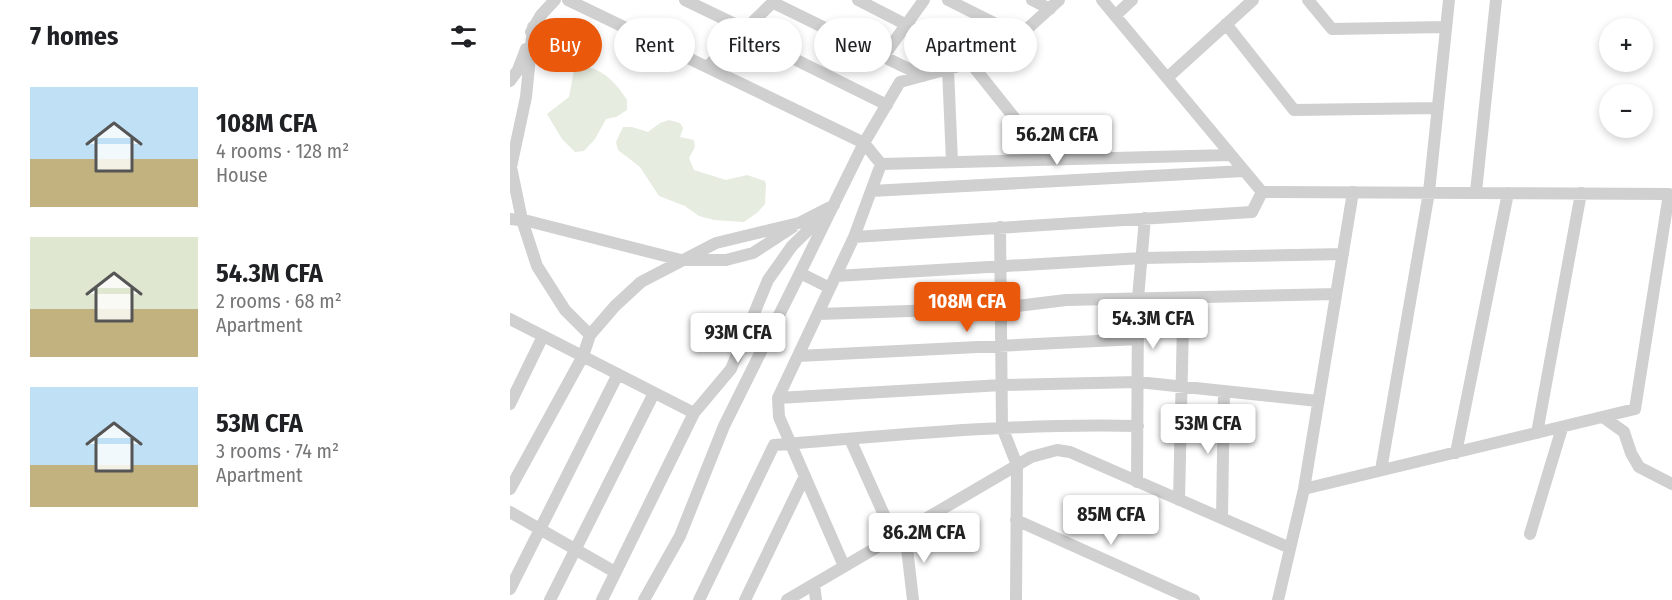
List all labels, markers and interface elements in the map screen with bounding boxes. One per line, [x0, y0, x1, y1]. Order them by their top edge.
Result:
chip: Buy [528, 18, 602, 72]
chip: Rent [614, 18, 695, 72]
chip: Filters [707, 18, 802, 72]
chip: New [814, 18, 892, 72]
chip: Apartment [904, 18, 1037, 72]
map controls [1599, 18, 1653, 138]
button: + [1599, 18, 1653, 72]
icon: filters [447, 20, 480, 53]
text: 7 homes [30, 21, 118, 52]
button: − [1599, 84, 1653, 138]
text: 108M CFA [216, 108, 317, 139]
icon: home [78, 111, 150, 183]
pin: 56.2M CFA [988, 115, 1126, 166]
text: 56.2M CFA [1016, 122, 1098, 146]
text: 4 rooms · 128 m² [216, 139, 349, 163]
text: House [216, 163, 268, 187]
text: 54.3M CFA [216, 258, 323, 289]
icon: home [78, 261, 150, 333]
pin: 108M CFA [905, 282, 1029, 333]
text: 2 rooms · 68 m² [216, 289, 342, 313]
text: 108M CFA [928, 289, 1006, 313]
pin: 54.3M CFA [1084, 299, 1222, 350]
text: 54.3M CFA [1112, 306, 1194, 330]
text: Apartment [216, 313, 303, 337]
pin: 93M CFA [683, 313, 793, 364]
text: 93M CFA [704, 320, 772, 344]
pin: 53M CFA [1153, 404, 1263, 455]
text: 53M CFA [216, 408, 303, 439]
icon: home [78, 411, 150, 483]
text: 53M CFA [1175, 411, 1241, 435]
text: 3 rooms · 74 m² [216, 439, 339, 463]
text: Apartment [216, 463, 303, 487]
pin: 85M CFA [1056, 495, 1166, 546]
text: 85M CFA [1077, 502, 1145, 526]
pin: 86.2M CFA [855, 513, 993, 564]
text: 86.2M CFA [883, 520, 965, 544]

